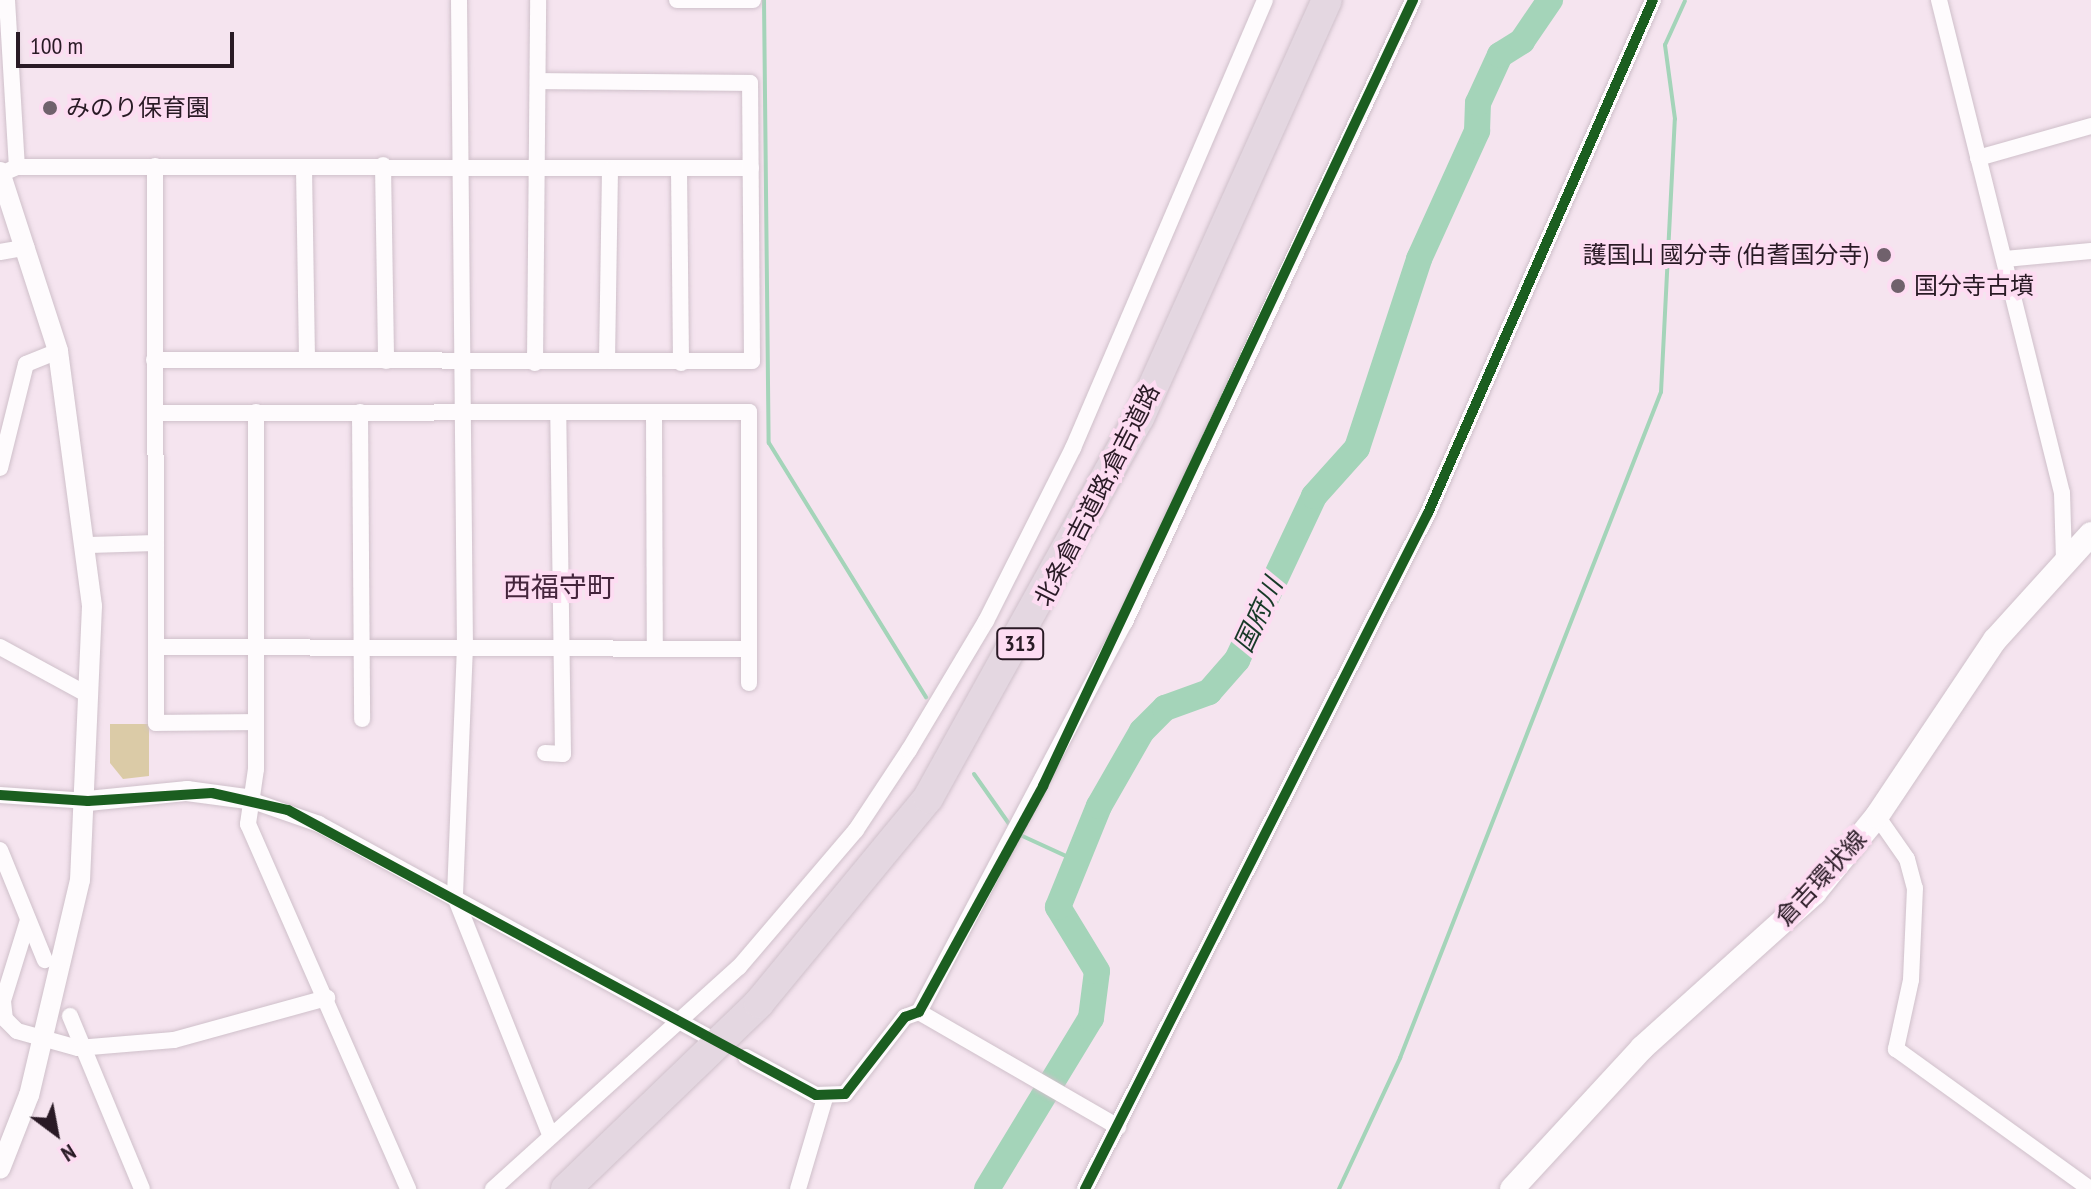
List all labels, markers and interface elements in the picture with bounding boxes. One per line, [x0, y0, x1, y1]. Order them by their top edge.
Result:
scale bar [20, 16, 238, 66]
text: 100 m [30, 30, 83, 61]
place label: みのり保育園 [66, 94, 210, 122]
marker: みのり保育園 [41, 99, 59, 117]
place label: 護国山 國分寺 (伯耆国分寺) [1583, 241, 1868, 269]
marker: 護国山 國分寺 (伯耆国分寺) [1875, 246, 1893, 264]
place label: 国分寺古墳 [1914, 272, 2034, 300]
marker: 国分寺古墳 [1889, 277, 1907, 295]
street label: 北条倉吉道路;倉吉道路 [1029, 379, 1165, 611]
district label: 西福守町 [503, 570, 615, 604]
water label: 国府川 [1227, 573, 1289, 657]
road number: 313 [996, 626, 1044, 662]
street label: 倉吉環状線 [1770, 824, 1872, 932]
north arrow [16, 1093, 96, 1173]
text: N [56, 1138, 81, 1168]

